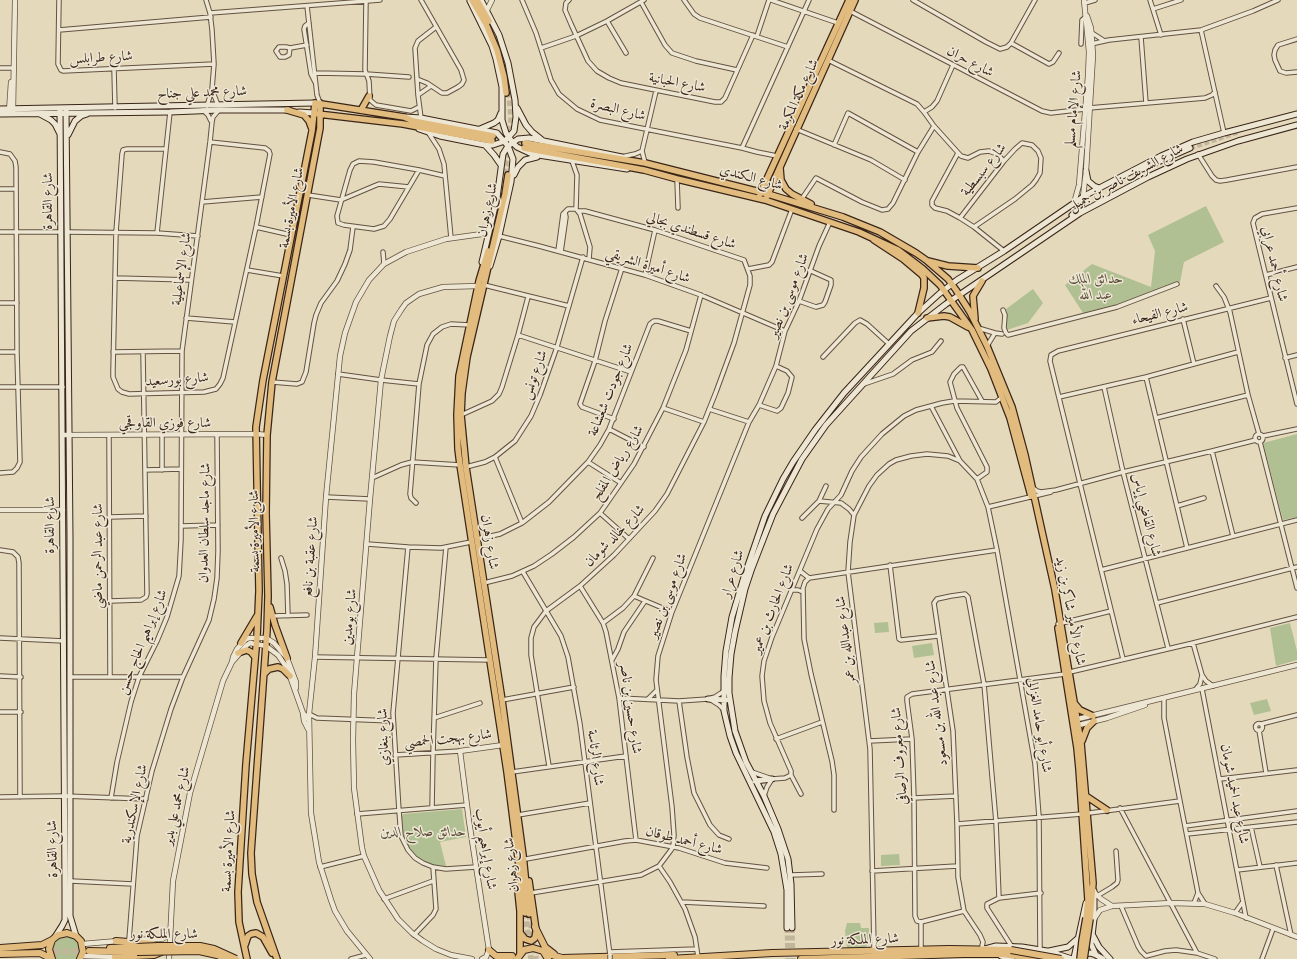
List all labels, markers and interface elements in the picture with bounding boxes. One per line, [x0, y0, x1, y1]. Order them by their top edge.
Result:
street label: شارع حران [944, 43, 996, 81]
street label: شارع طرابلس [69, 48, 133, 68]
street label: شارع مكة المكرمة [775, 57, 823, 133]
street label: شارع الحبانية [647, 69, 707, 97]
street label: شارع الإمام مسلم [1062, 70, 1086, 148]
street label: شارع محمد علي جناح [157, 83, 247, 103]
street label: شارع البصرة [589, 95, 647, 125]
street label: شارع سبسطية [958, 140, 1010, 200]
street label: شارع الشريف ناصر بن جميل [1066, 141, 1186, 215]
street label: شارع الكندي [718, 162, 784, 194]
street label: شارع الأميرة بسمة [276, 166, 308, 250]
street label: شارع القاهرة [41, 172, 57, 230]
street label: شارع زهران [474, 181, 502, 239]
street label: شارع قسطندي بجالي [644, 209, 738, 253]
street label: شارع أحمد عرابي [1257, 225, 1291, 303]
street label: شارع الإسماعيلية [169, 231, 195, 307]
street label: شارع أميرة الشريقي [604, 244, 692, 288]
street label: شارع موسى بن نصير [765, 251, 813, 341]
park label: حدائق الملك عبد الله [1069, 272, 1123, 304]
street label: شارع الفيحاء [1130, 299, 1190, 329]
street label: شارع جودت شعشاعة [585, 341, 637, 439]
street label: شارع تونس [518, 348, 552, 402]
street label: شارع بورسعيد [145, 369, 209, 391]
street label: شارع فوزي القاوقجي [119, 416, 211, 432]
street label: شارع رياض المفلح [588, 422, 648, 504]
street label: شارع ماجد سلطان العدوان [196, 463, 214, 583]
street label: شارع القاضي إياس [1127, 471, 1165, 559]
street label: شارع الأميرة بسمة [246, 490, 264, 572]
street label: شارع القاهرة [43, 496, 59, 554]
street label: شارع خالد شومان [581, 501, 649, 571]
street label: شارع عبد الرحمن ماضي [91, 503, 107, 609]
street label: شارع زهران [476, 513, 502, 571]
street label: شارع عقبة بن نافع [300, 516, 322, 598]
street label: شارع عرار [718, 548, 748, 600]
street label: شارع موسى بن نصير [645, 551, 691, 641]
street label: شارع الأمير شاكر بن زيد [1051, 555, 1089, 667]
street label: شارع الحارث بن عمير [748, 562, 798, 656]
street label: شارع إبراهيم الحاج حسن [114, 587, 172, 697]
street label: شارع بومدين [339, 588, 361, 646]
street label: شارع عبدالله بن عمر [832, 595, 860, 685]
street label: شارع عبد الله بن مسعود [922, 659, 952, 767]
street label: شارع حسين بن ناصر [615, 661, 645, 755]
street label: شارع أبو حامد الغزالي [1023, 676, 1055, 774]
street label: شارع معروف الرصافي [888, 706, 912, 806]
street label: شارع بنغازي [375, 708, 393, 766]
street label: شارع بهجت الحمصي [403, 726, 493, 752]
street label: شارع الرئاسة [583, 729, 607, 787]
street label: شارع عبد الحميد شومان [1216, 743, 1252, 845]
street label: شارع الإسكندرية [118, 763, 152, 845]
street label: شارع محمد علي بدير [160, 765, 194, 847]
street label: شارع إبراهيم أيوب [470, 807, 500, 891]
street label: شارع الأميرة بسمة [218, 809, 240, 893]
street label: شارع القاهرة [44, 820, 62, 878]
street label: شارع أحمد طوقان [644, 823, 724, 859]
park label: حدائق صلاح الدين [380, 825, 466, 841]
street label: شارع زهران [501, 837, 523, 893]
street label: شارع الملكة نور [130, 927, 198, 943]
street label: شارع الملكة نور [831, 930, 899, 950]

